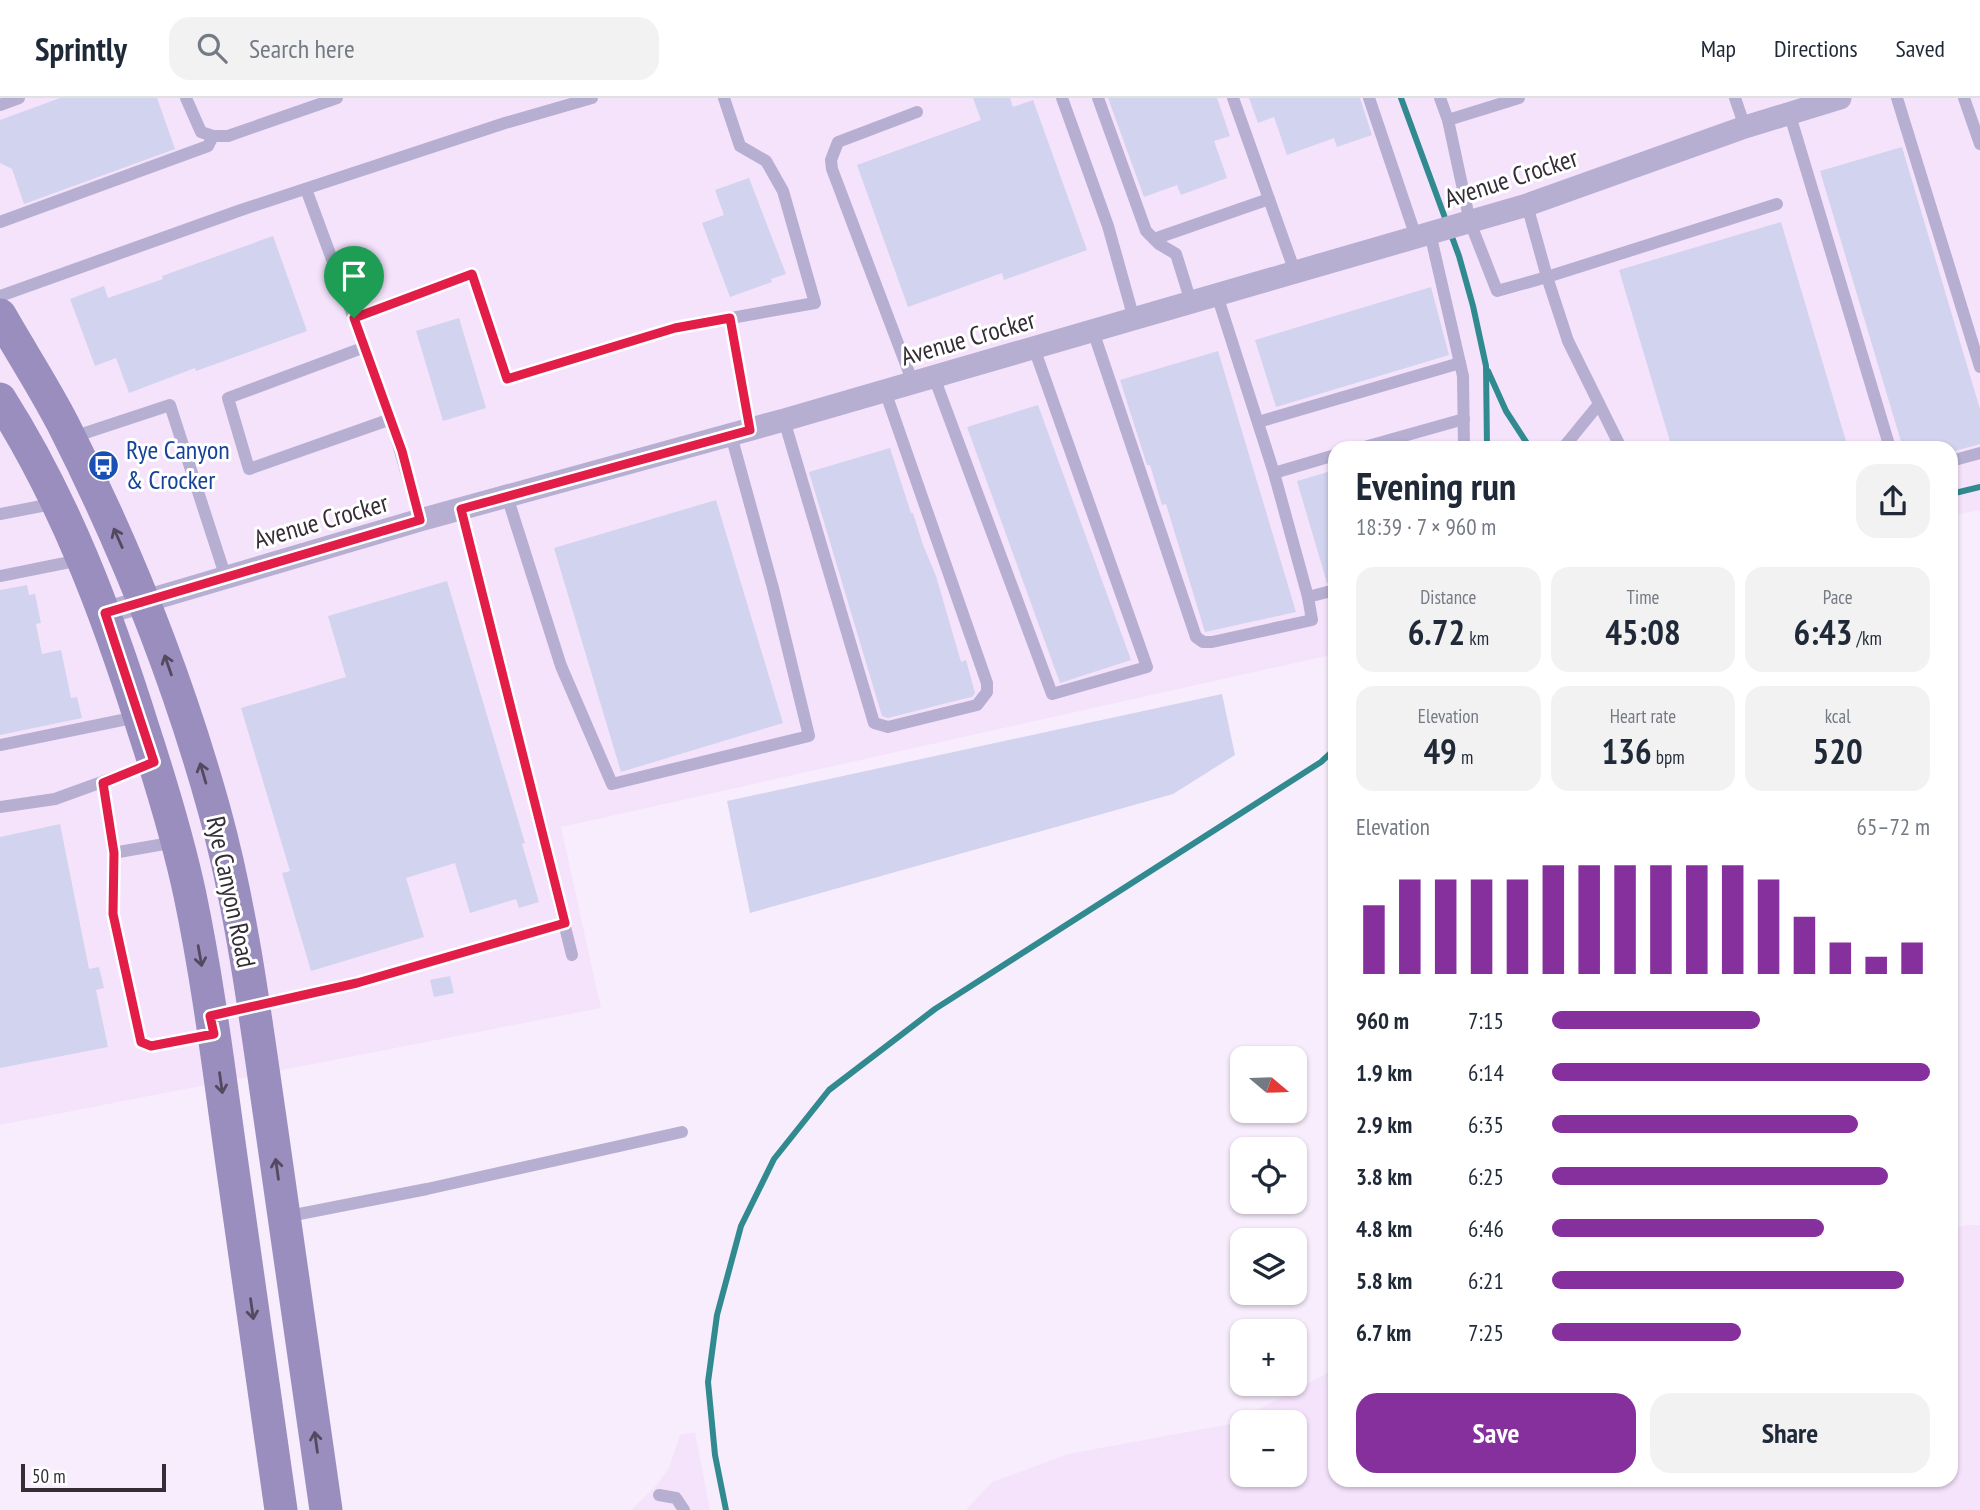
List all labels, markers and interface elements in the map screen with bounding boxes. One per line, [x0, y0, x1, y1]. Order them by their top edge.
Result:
search box [169, 17, 659, 80]
text: Sprintly [35, 27, 127, 70]
icon: search [193, 29, 231, 67]
text: Search here [249, 32, 355, 65]
text: Map [1701, 33, 1736, 64]
text: Directions [1774, 33, 1858, 64]
text: Saved [1896, 33, 1945, 64]
street label: Avenue Crocker [1440, 140, 1582, 215]
pin [324, 246, 384, 318]
icon: arrive [335, 257, 373, 295]
street label: Avenue Crocker [897, 303, 1039, 372]
place label: Rye Canyon & Crocker [126, 433, 230, 496]
bus stop icon: Rye Canyon & Crocker [86, 448, 120, 482]
text: Evening run [1356, 461, 1516, 510]
button: share [1856, 464, 1930, 538]
street label: Avenue Crocker [250, 486, 392, 555]
text: 18:39 · 7 × 960 m [1356, 512, 1496, 541]
one-way arrow [111, 528, 124, 550]
text: Distance [1420, 585, 1476, 609]
text: Time [1627, 585, 1659, 609]
text: Pace [1823, 585, 1853, 609]
text: 6.72 [1408, 609, 1465, 655]
text: 45:08 [1605, 609, 1681, 655]
text: 6:43 [1793, 609, 1852, 655]
text: km [1465, 626, 1489, 650]
text: /km [1852, 626, 1882, 650]
one-way arrow [161, 654, 173, 676]
text: Elevation [1418, 704, 1479, 728]
text: Heart rate [1610, 704, 1676, 728]
text: kcal [1825, 704, 1851, 728]
text: 49 [1423, 728, 1457, 774]
text: 136 [1601, 728, 1652, 774]
text: 520 [1813, 728, 1863, 774]
text: m [1457, 745, 1473, 769]
text: bpm [1652, 745, 1685, 769]
one-way arrow [196, 763, 209, 785]
text: Elevation [1356, 812, 1430, 841]
text: 65–72 m [1857, 812, 1930, 841]
street label: Rye Canyon Road [199, 813, 264, 970]
one-way arrow [194, 944, 207, 967]
text: 960 m [1356, 1006, 1409, 1035]
text: 7:15 [1468, 1006, 1504, 1035]
north arrow [1230, 1046, 1307, 1124]
map controls [1230, 1046, 1307, 1487]
text: 1.9 km [1356, 1058, 1412, 1087]
text: 6:14 [1468, 1058, 1504, 1087]
one-way arrow [214, 1072, 227, 1094]
text: 2.9 km [1356, 1110, 1412, 1139]
text: 6:35 [1468, 1110, 1504, 1139]
button: locate [1230, 1137, 1307, 1214]
one-way arrow [271, 1158, 284, 1181]
text: 3.8 km [1356, 1162, 1412, 1191]
text: 6:25 [1468, 1162, 1504, 1191]
text: 4.8 km [1356, 1214, 1412, 1243]
text: 6:46 [1468, 1214, 1504, 1243]
button: layers [1230, 1228, 1307, 1305]
text: 5.8 km [1356, 1266, 1412, 1295]
text: 6:21 [1468, 1266, 1504, 1295]
one-way arrow [246, 1297, 259, 1320]
text: 6.7 km [1356, 1318, 1411, 1347]
text: 7:25 [1468, 1318, 1504, 1347]
button: + [1230, 1319, 1307, 1396]
button: Save [1356, 1393, 1636, 1473]
button: Share [1650, 1393, 1930, 1473]
button: − [1230, 1410, 1307, 1487]
one-way arrow [309, 1432, 322, 1454]
scale bar [21, 1461, 166, 1493]
text: 50 m [32, 1464, 66, 1488]

